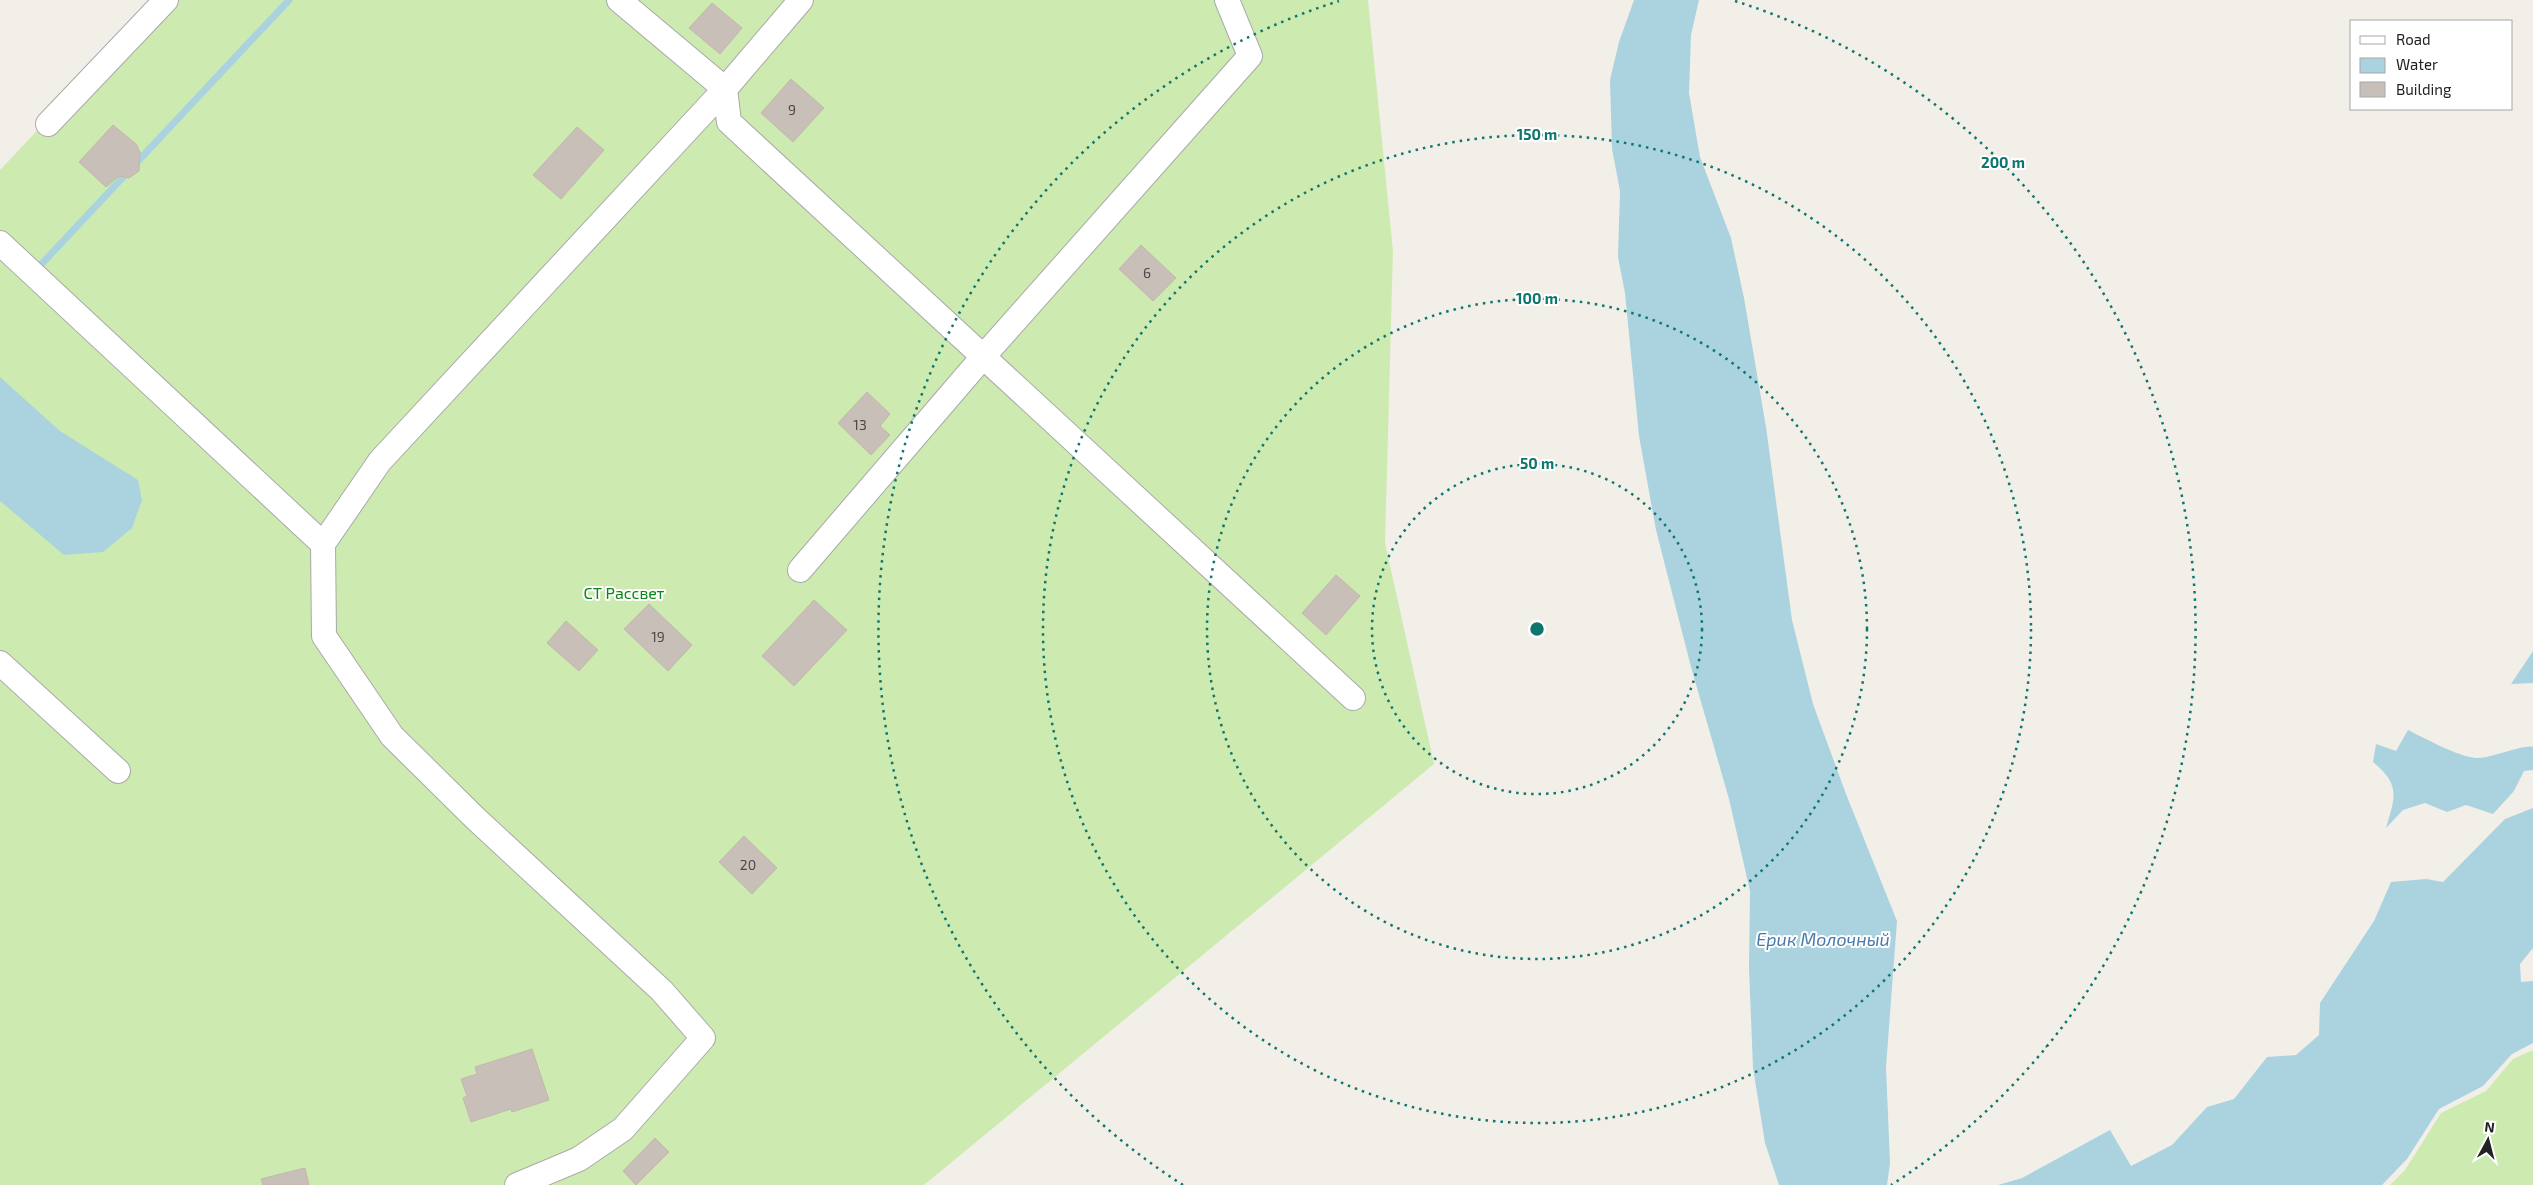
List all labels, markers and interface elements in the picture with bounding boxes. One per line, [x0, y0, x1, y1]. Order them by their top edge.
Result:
legend [2350, 20, 2513, 110]
text: Road [2396, 30, 2431, 48]
text: Water [2396, 55, 2438, 73]
text: Building [2396, 80, 2452, 98]
house number: 9 [788, 101, 796, 118]
text: 150 m [1517, 125, 1557, 143]
text: 200 m [1981, 153, 2025, 171]
house number: 6 [1143, 264, 1151, 281]
text: 100 m [1516, 289, 1558, 307]
house number: 13 [853, 416, 867, 433]
text: 50 m [1520, 454, 1554, 472]
park label: СТ Рассвет [584, 583, 665, 602]
centre of rings [1528, 620, 1546, 638]
house number: 19 [651, 628, 665, 645]
house number: 20 [740, 856, 756, 873]
water label: Ерик Молочный [1756, 928, 1890, 950]
north arrow [2463, 1115, 2513, 1165]
text: N [2484, 1118, 2496, 1136]

